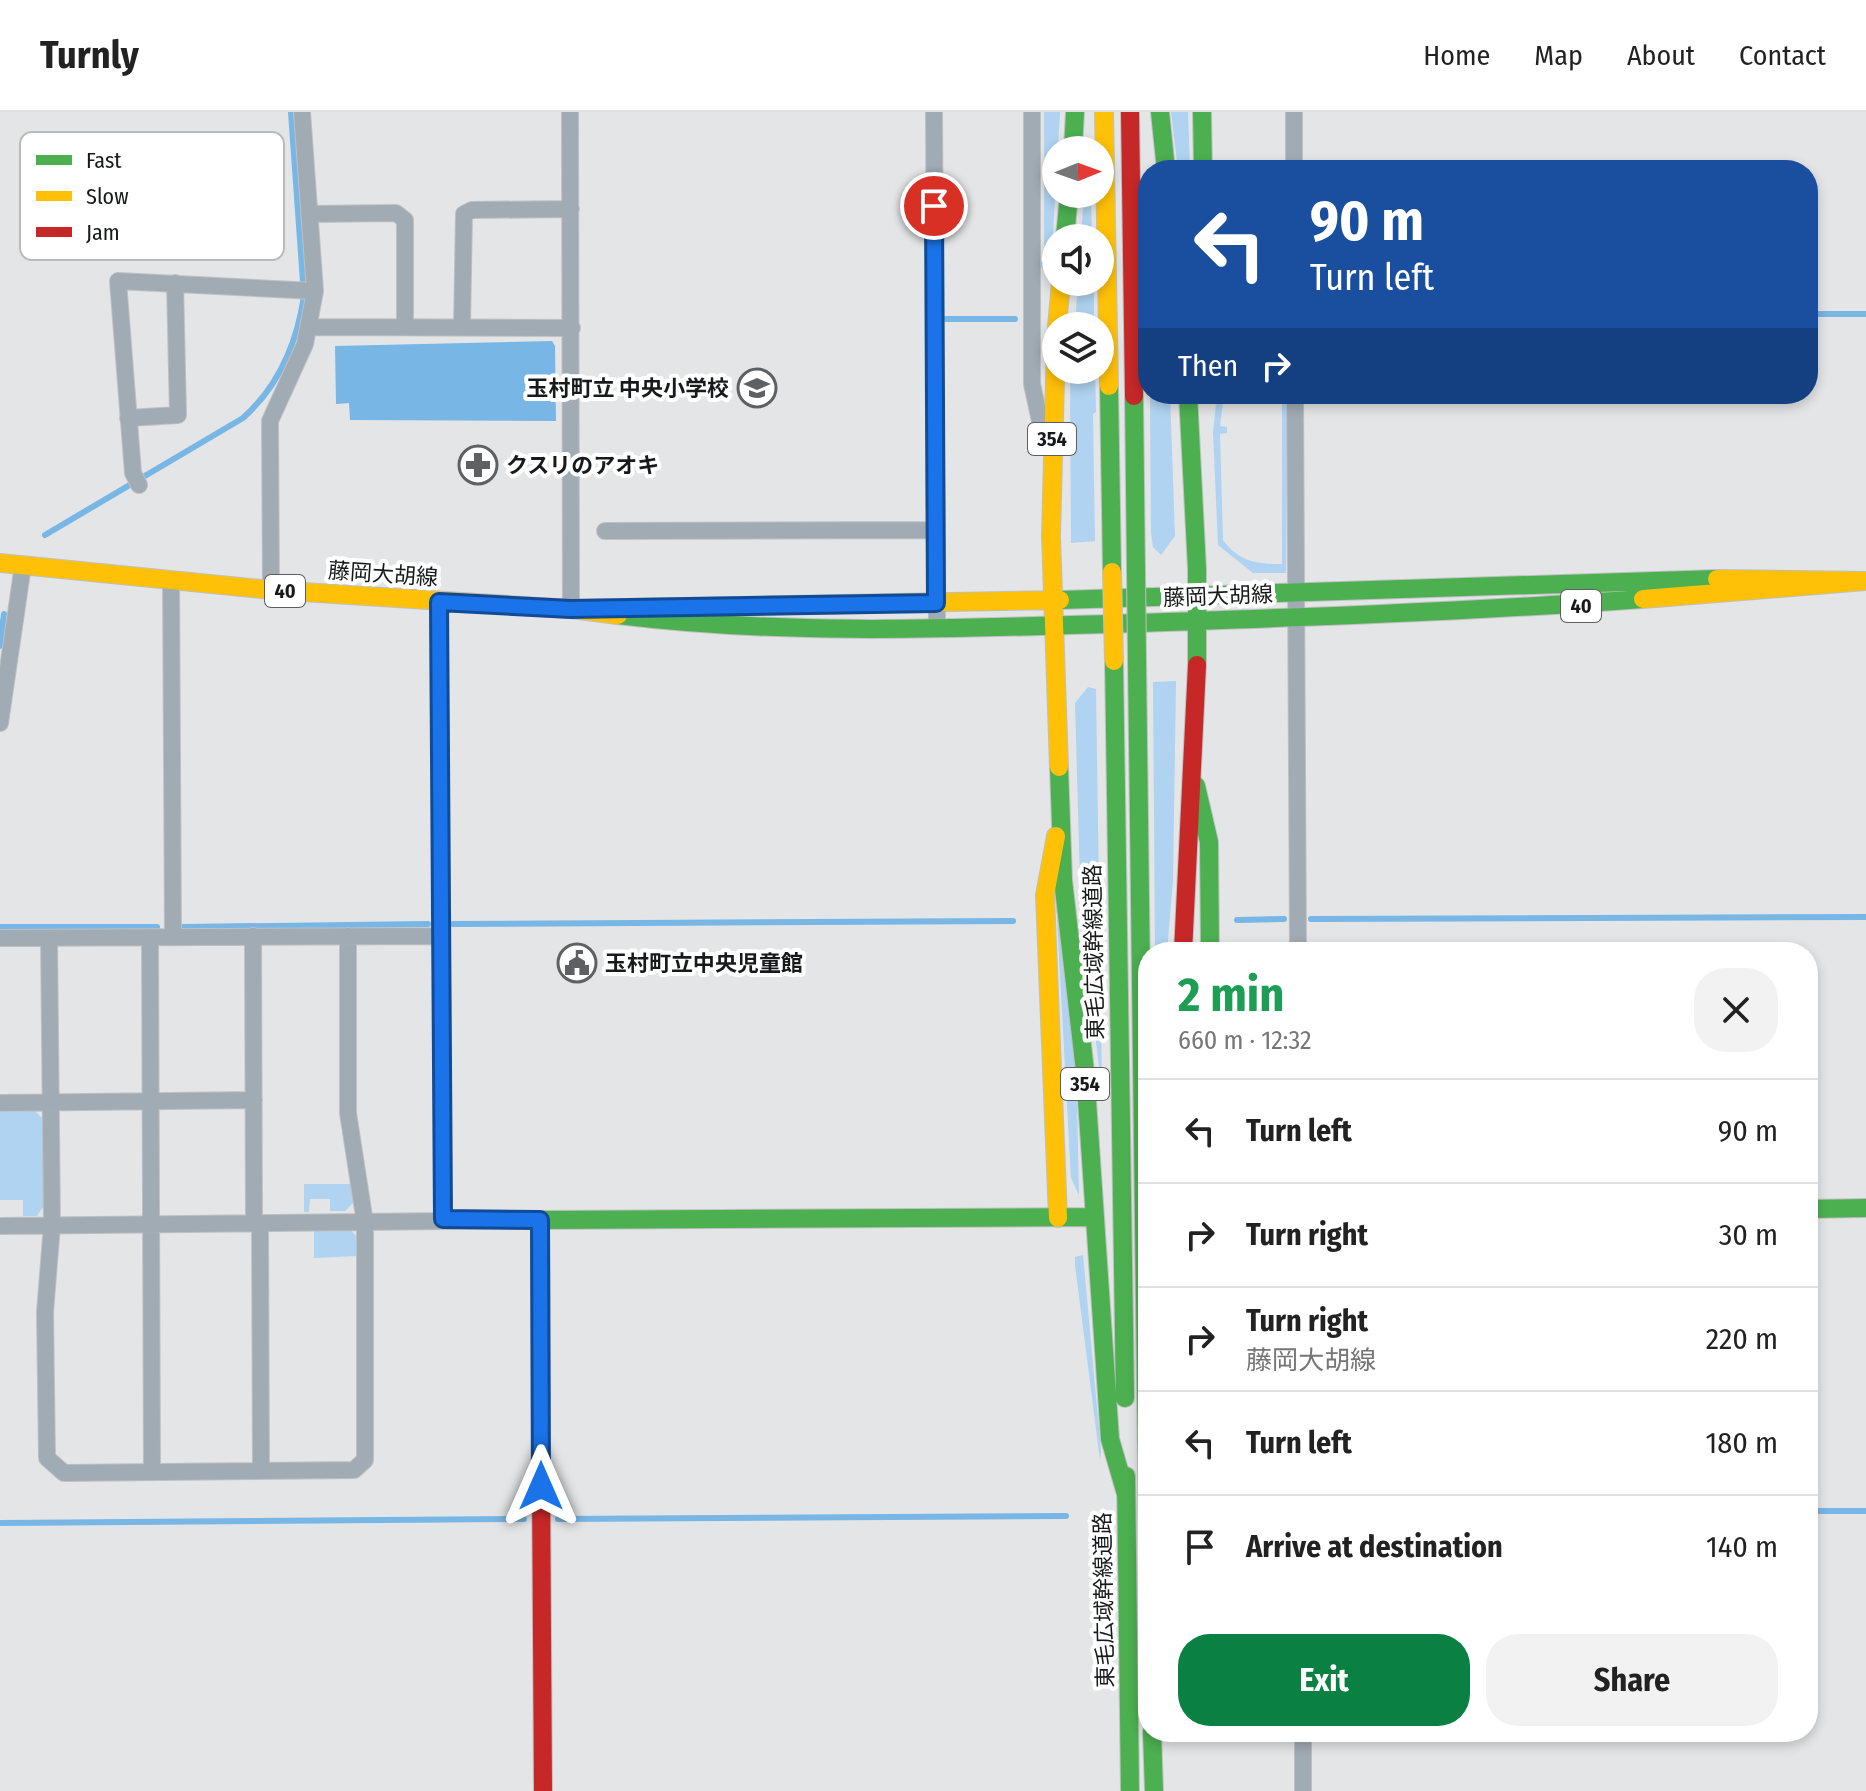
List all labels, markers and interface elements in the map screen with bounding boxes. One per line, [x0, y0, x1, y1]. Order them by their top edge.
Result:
text: Turnly [40, 32, 139, 78]
text: Home [1423, 39, 1490, 72]
text: Map [1534, 39, 1583, 72]
text: About [1627, 39, 1695, 72]
text: Contact [1739, 39, 1826, 72]
legend [20, 132, 284, 260]
north arrow [1042, 136, 1114, 208]
map controls [1042, 136, 1114, 384]
text: Fast [86, 147, 122, 174]
pin [900, 172, 968, 240]
text: Slow [86, 183, 129, 210]
icon: arrive [912, 184, 956, 228]
text: 90 m [1310, 188, 1424, 255]
icon: left [1178, 192, 1282, 296]
text: Jam [86, 219, 120, 246]
button: sound [1042, 224, 1114, 296]
text: Turn left [1310, 256, 1434, 300]
button: layers [1042, 312, 1114, 384]
icon: right [1254, 344, 1298, 388]
text: Then [1178, 348, 1238, 384]
school or university icon: 玉村町立 中央小学校 [736, 367, 778, 409]
place label: 玉村町立 中央小学校 [526, 375, 729, 402]
road number: 354 [1028, 423, 1076, 455]
pharmacy icon: クスリのアオキ [457, 444, 499, 486]
place label: クスリのアオキ [506, 452, 659, 479]
street label: 藤岡大胡線 [327, 557, 439, 591]
road number: 40 [265, 575, 305, 607]
street label: 藤岡大胡線 [1163, 581, 1273, 611]
road number: 40 [1561, 590, 1601, 622]
street label: 東毛広域幹線道路 [1079, 864, 1109, 1040]
public building icon: 玉村町立中央児童館 [556, 942, 598, 984]
place label: 玉村町立中央児童館 [605, 950, 803, 977]
text: 2 min [1178, 966, 1284, 1024]
button: close [1694, 968, 1778, 1052]
text: 660 m · 12:32 [1178, 1025, 1312, 1056]
road number: 354 [1061, 1068, 1109, 1100]
icon: left [1178, 1109, 1222, 1153]
text: Turn left [1246, 1113, 1352, 1149]
text: 90 m [1718, 1113, 1778, 1149]
icon: right [1178, 1213, 1222, 1257]
text: Turn right [1246, 1217, 1368, 1253]
text: 30 m [1719, 1217, 1778, 1253]
text: Turn right [1246, 1303, 1368, 1339]
icon: right [1178, 1317, 1222, 1361]
text: 220 m [1706, 1321, 1778, 1357]
text: 藤岡大胡線 [1246, 1345, 1376, 1376]
icon: left [1178, 1421, 1222, 1465]
text: Turn left [1246, 1425, 1352, 1461]
text: 180 m [1706, 1425, 1778, 1461]
position arrow [499, 1444, 583, 1528]
street label: 東毛広域幹線道路 [1089, 1512, 1119, 1688]
icon: arrive [1178, 1525, 1222, 1569]
text: Arrive at destination [1246, 1529, 1503, 1565]
text: 140 m [1706, 1529, 1778, 1565]
button: Exit [1178, 1634, 1470, 1726]
button: Share [1486, 1634, 1778, 1726]

